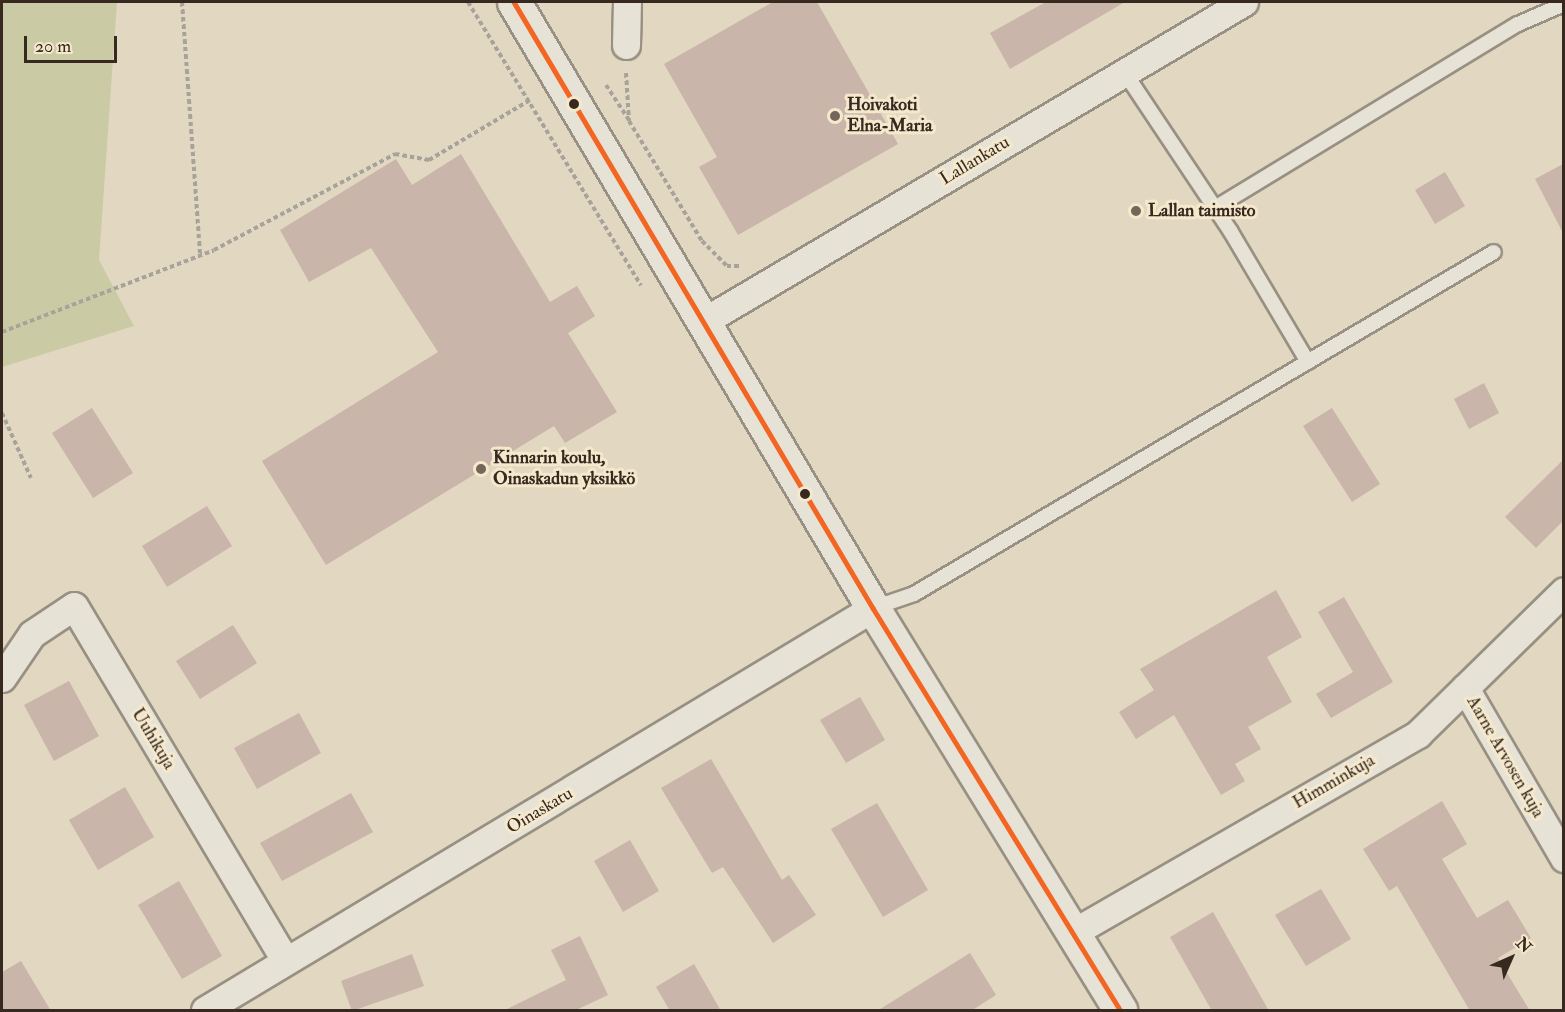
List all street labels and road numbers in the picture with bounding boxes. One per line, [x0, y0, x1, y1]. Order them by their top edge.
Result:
street label: Lallankatu [936, 132, 1014, 190]
street label: Aarne Arvosen kuja [1461, 692, 1549, 822]
street label: Uuhikuja [126, 704, 180, 774]
street label: Himminkuja [1289, 750, 1379, 814]
street label: Oinaskatu [503, 783, 577, 839]

